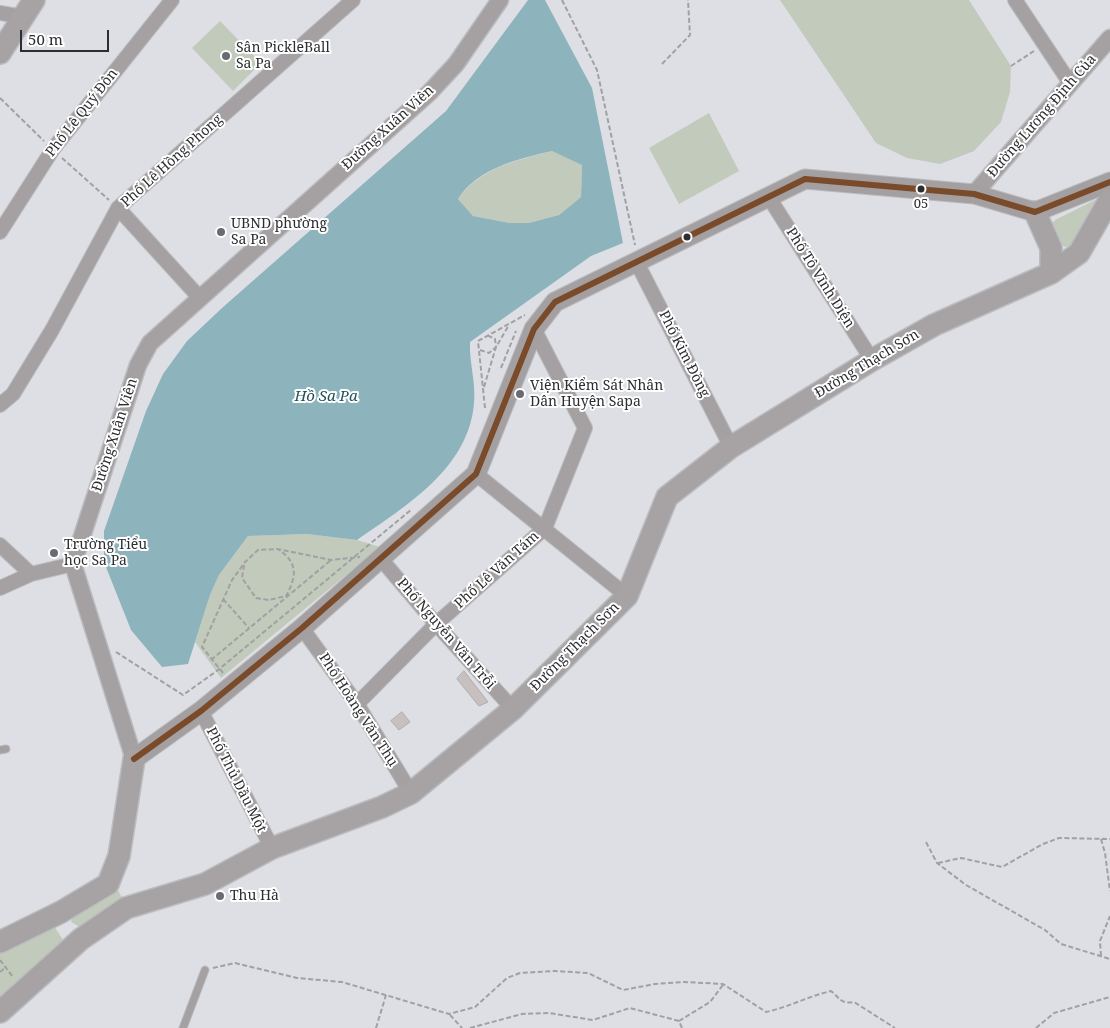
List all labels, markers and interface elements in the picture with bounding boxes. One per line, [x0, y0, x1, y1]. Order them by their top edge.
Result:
scale bar [22, 20, 111, 52]
text: 50 m [28, 29, 63, 49]
place label: Sân PickleBall Sa Pa [236, 40, 330, 72]
marker: Sân PickleBall Sa Pa [220, 50, 232, 62]
street label: Đường Lương Định Của [984, 51, 1100, 181]
street label: Phố Lê Quý Đôn [42, 66, 122, 160]
street label: Đường Xuân Viên [339, 82, 437, 174]
street label: Phố Lê Hồng Phong [118, 111, 226, 211]
marker: 05 [916, 184, 926, 194]
place label: 05 [914, 196, 928, 212]
place label: UBND phường Sa Pa [231, 216, 327, 248]
street label: Phố Tô Vĩnh Diện [782, 225, 858, 331]
marker: UBND phường Sa Pa [215, 226, 227, 238]
unlabelled marker [682, 232, 692, 242]
street label: Phố Kim Đồng [655, 308, 713, 400]
street label: Đường Thạch Sơn [812, 326, 922, 402]
street label: Đường Xuân Viên [89, 376, 141, 494]
place label: Viện Kiểm Sát Nhân Dân Huyện Sapa [530, 378, 663, 411]
water label: Hồ Sa Pa [294, 388, 358, 406]
marker: Viện Kiểm Sát Nhân Dân Huyện Sapa [514, 388, 526, 400]
street label: Phố Lê Văn Tám [451, 528, 543, 612]
place label: Trường Tiểu học Sa Pa [64, 537, 147, 570]
marker: Trường Tiểu học Sa Pa [48, 547, 60, 559]
street label: Phố Nguyễn Văn Trỗi [393, 575, 499, 693]
street label: Đường Thạch Sơn [527, 599, 623, 695]
street label: Phố Hoàng Văn Thụ [315, 650, 401, 770]
street label: Phố Thủ Dầu Một [202, 725, 270, 835]
place label: Thu Hà [230, 888, 279, 904]
marker: Thu Hà [214, 890, 226, 902]

